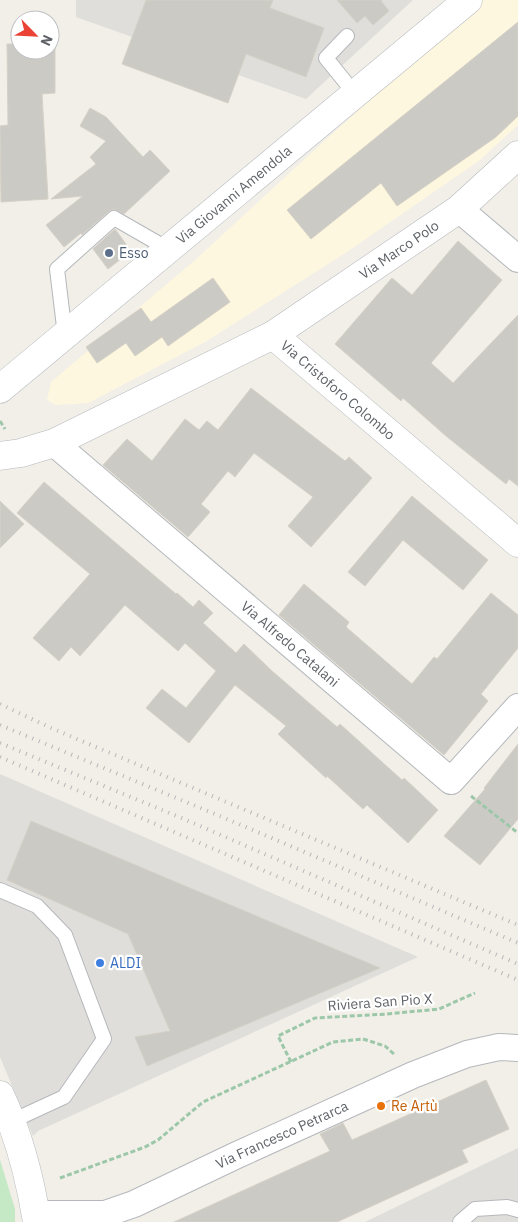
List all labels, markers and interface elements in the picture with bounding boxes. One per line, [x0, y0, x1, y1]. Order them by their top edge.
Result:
north arrow [10, 10, 60, 60]
text: N [37, 32, 57, 49]
street label: Via Giovanni Amendola [172, 141, 296, 248]
street label: Via Marco Polo [356, 216, 442, 283]
place label: Esso [119, 244, 149, 262]
marker: Esso [103, 247, 115, 259]
street label: Via Cristoforo Colombo [277, 336, 399, 444]
street label: Via Alfredo Catalani [237, 597, 343, 691]
place label: ALDI [110, 954, 141, 972]
marker: ALDI [94, 957, 106, 969]
street label: Riviera San Pio X [327, 989, 433, 1015]
street label: Via Francesco Petrarca [213, 1097, 351, 1173]
place label: Re Artù [391, 1097, 438, 1115]
marker: Re Artù [375, 1100, 387, 1112]

